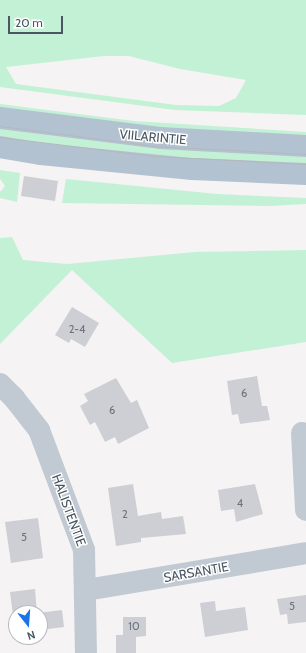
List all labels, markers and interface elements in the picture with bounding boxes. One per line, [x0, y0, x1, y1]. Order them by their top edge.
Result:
scale bar [10, 8, 65, 34]
text: 20 m [15, 15, 43, 30]
street label: VIILARINTIE [119, 126, 187, 148]
house number: 2-4 [69, 322, 85, 336]
house number: 6 [241, 386, 247, 400]
house number: 6 [109, 403, 115, 417]
street label: HALISTENTIE [49, 472, 89, 548]
house number: 4 [237, 496, 243, 510]
house number: 2 [122, 507, 128, 521]
house number: 5 [21, 530, 27, 544]
street label: SARSANTIE [162, 559, 230, 585]
house number: 5 [289, 599, 295, 613]
north arrow [8, 605, 48, 645]
house number: 10 [128, 619, 140, 633]
text: N [25, 628, 37, 643]

